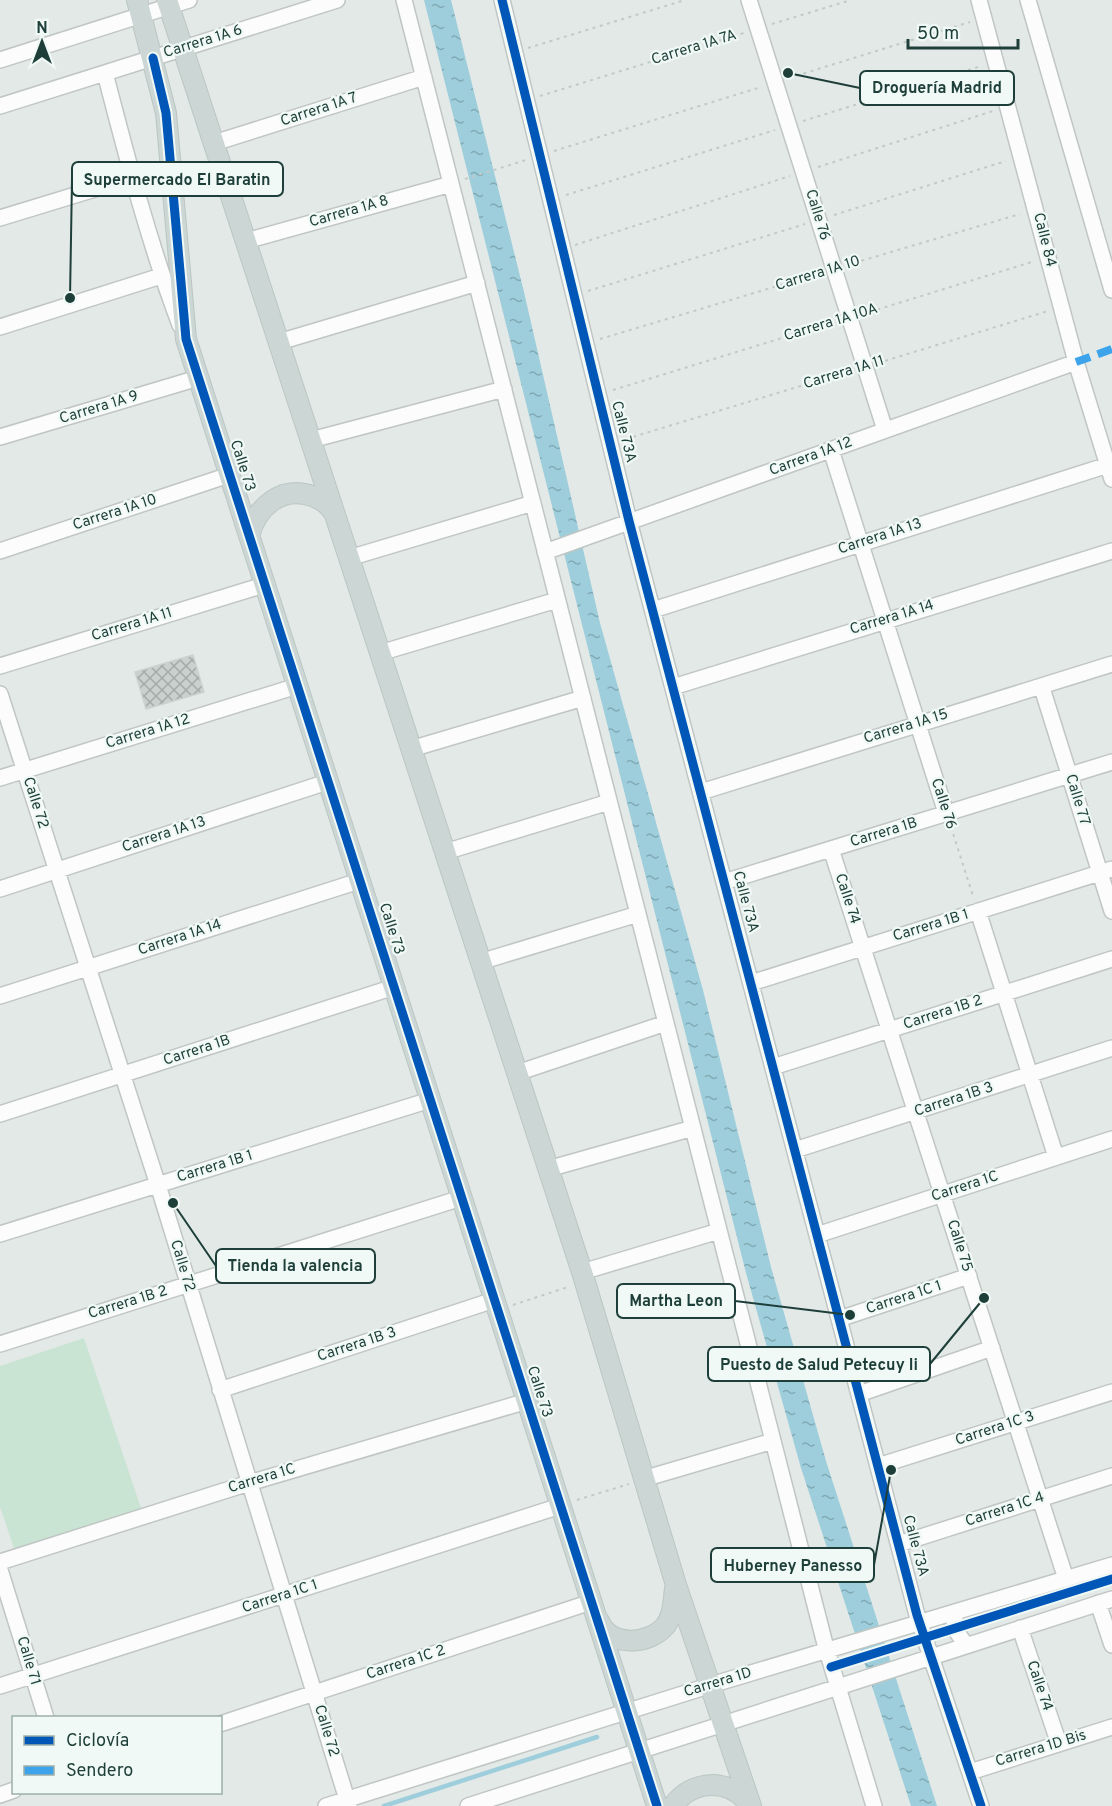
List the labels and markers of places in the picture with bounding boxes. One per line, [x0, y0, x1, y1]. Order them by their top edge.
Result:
callout: Droguería Madrid [860, 71, 1014, 105]
callout: Supermercado El Baratin [72, 162, 283, 196]
callout: Tienda la valencia [216, 1249, 375, 1283]
callout: Martha Leon [617, 1284, 735, 1318]
callout: Puesto de Salud Petecuy Ii [708, 1347, 930, 1381]
callout: Huberney Panesso [711, 1548, 874, 1582]

